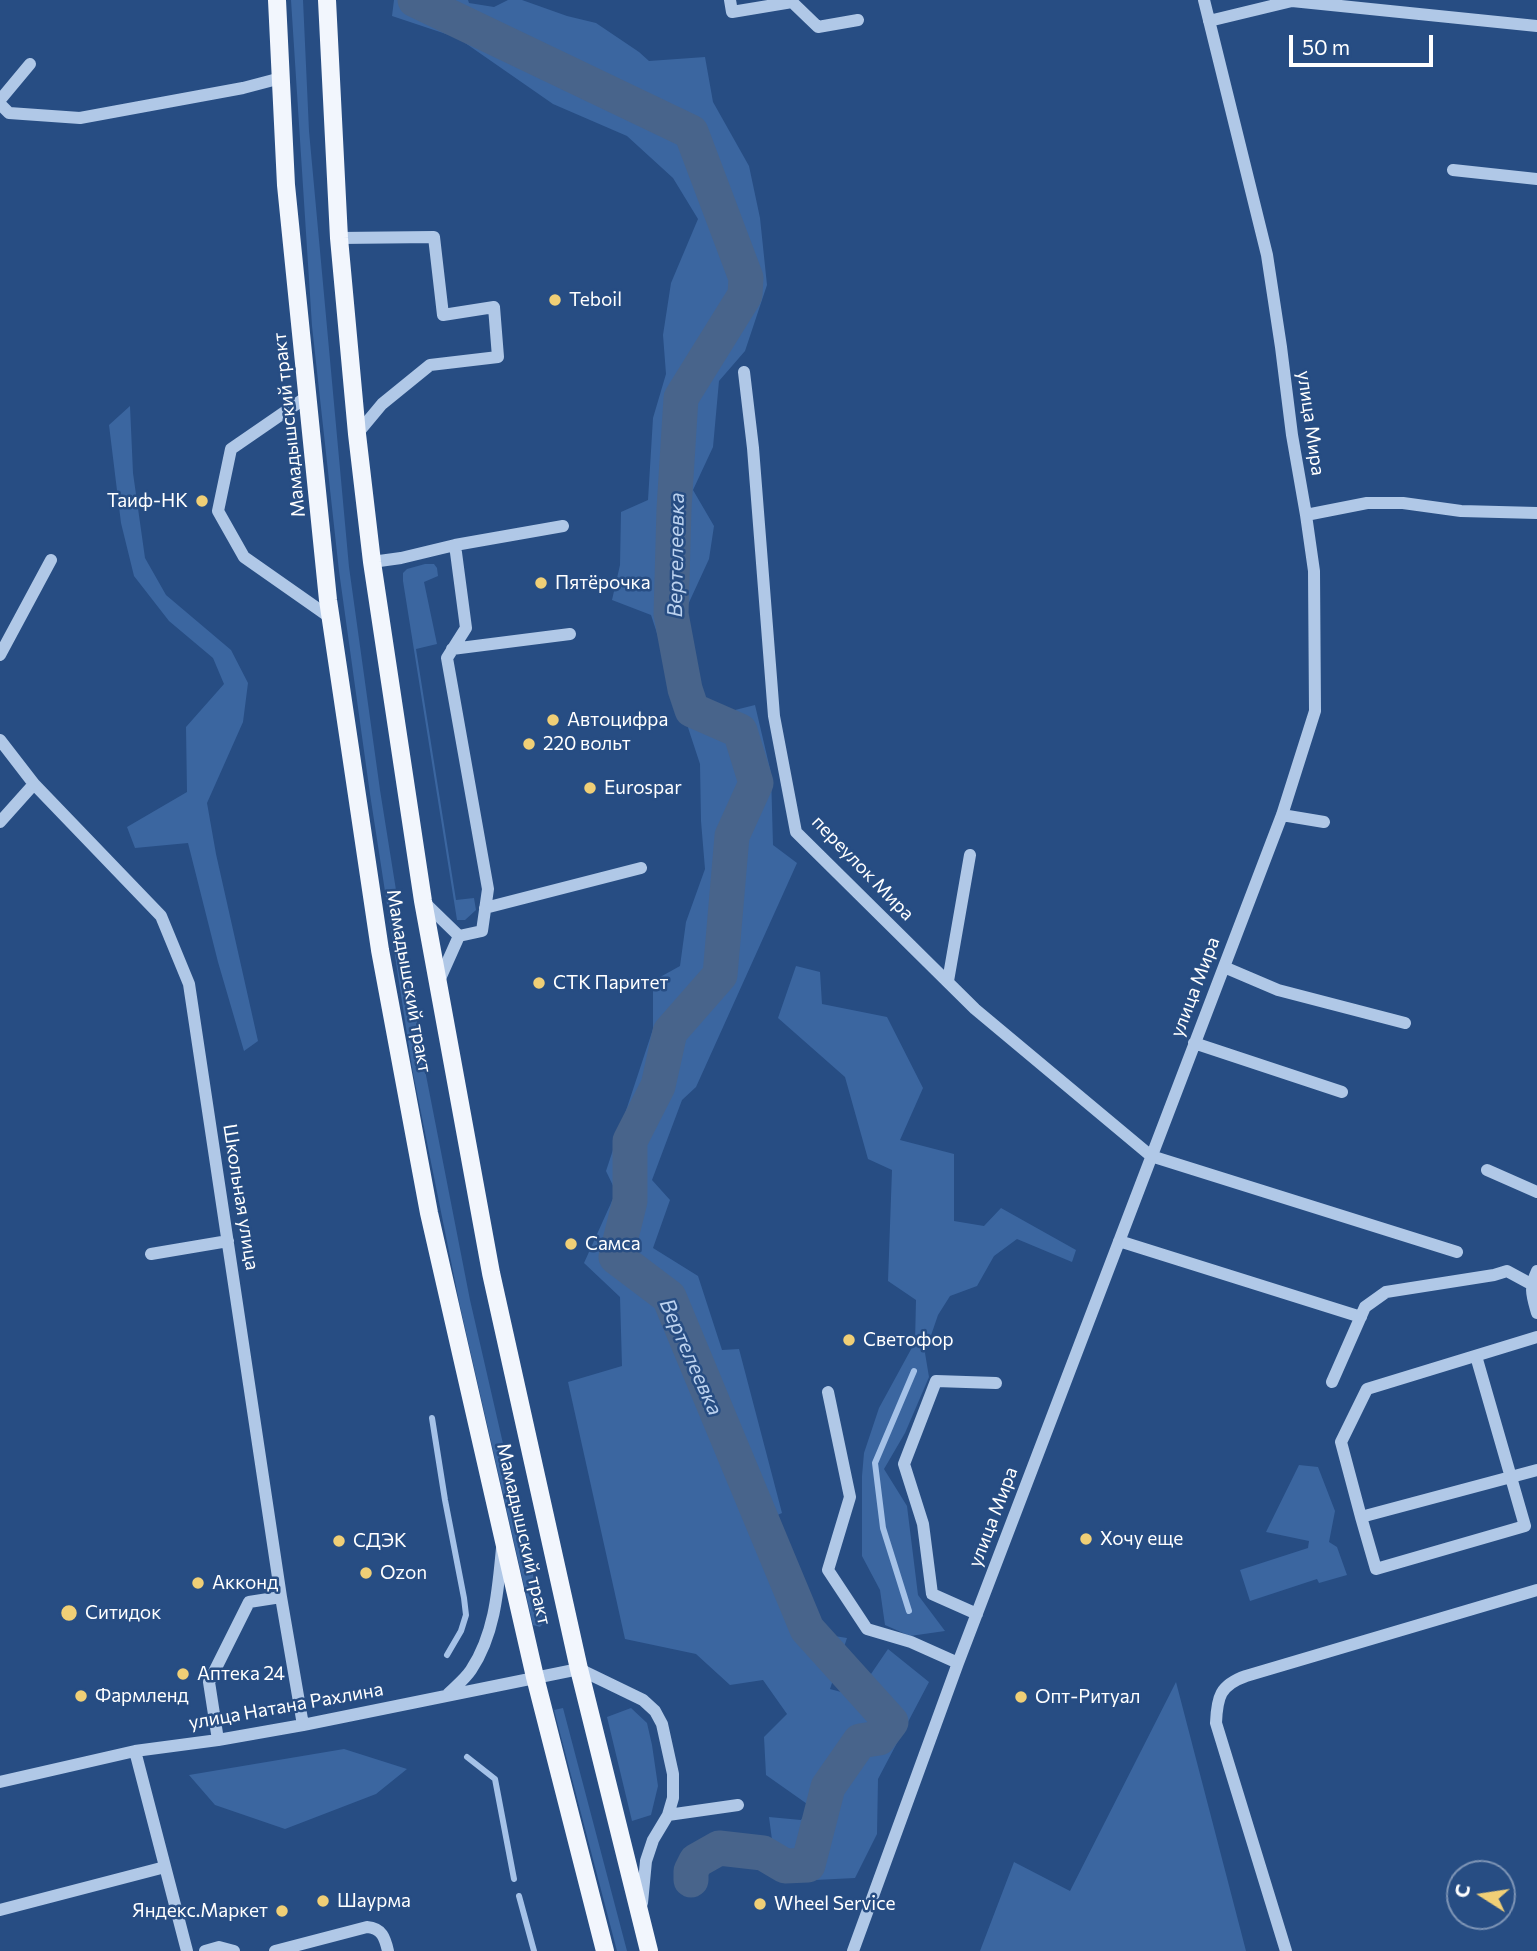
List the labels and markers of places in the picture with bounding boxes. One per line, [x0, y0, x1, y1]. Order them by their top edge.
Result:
place label: Teboil [569, 289, 622, 311]
marker: Teboil [547, 292, 563, 308]
place label: Таиф-НК [107, 490, 188, 512]
marker: Таиф-НК [194, 493, 210, 509]
place label: Пятёрочка [555, 572, 651, 594]
marker: Пятёрочка [533, 575, 549, 591]
place label: Автоцифра [567, 709, 668, 731]
marker: Автоцифра [545, 712, 561, 728]
place label: 220 вольт [543, 733, 631, 755]
marker: 220 вольт [521, 736, 537, 752]
place label: Eurospar [604, 777, 682, 799]
marker: Eurospar [582, 780, 598, 796]
place label: СТК Паритет [553, 972, 668, 994]
marker: СТК Паритет [531, 975, 547, 991]
place label: Самса [585, 1233, 641, 1255]
marker: Самса [563, 1236, 579, 1252]
place label: Светофор [863, 1329, 954, 1351]
marker: Светофор [841, 1332, 857, 1348]
place label: Хочу еще [1100, 1528, 1183, 1550]
place label: СДЭК [353, 1530, 407, 1552]
marker: Хочу еще [1078, 1531, 1094, 1547]
marker: СДЭК [331, 1533, 347, 1549]
place label: Ozon [380, 1562, 427, 1584]
marker: Ozon [358, 1565, 374, 1581]
place label: Акконд [212, 1572, 278, 1594]
marker: Акконд [190, 1575, 206, 1591]
place label: Ситидок [85, 1602, 161, 1624]
marker: Ситидок [59, 1603, 79, 1623]
place label: Аптека 24 [197, 1663, 285, 1685]
marker: Аптека 24 [175, 1666, 191, 1682]
place label: Фармленд [95, 1685, 189, 1707]
place label: Опт-Ритуал [1035, 1686, 1141, 1708]
marker: Фармленд [73, 1688, 89, 1704]
marker: Опт-Ритуал [1013, 1689, 1029, 1705]
place label: Шаурма [337, 1890, 411, 1912]
marker: Шаурма [315, 1893, 331, 1909]
place label: Wheel Service [774, 1893, 896, 1915]
marker: Wheel Service [752, 1896, 768, 1912]
place label: Яндекс.Маркет [132, 1900, 268, 1922]
marker: Яндекс.Маркет [274, 1903, 290, 1919]

